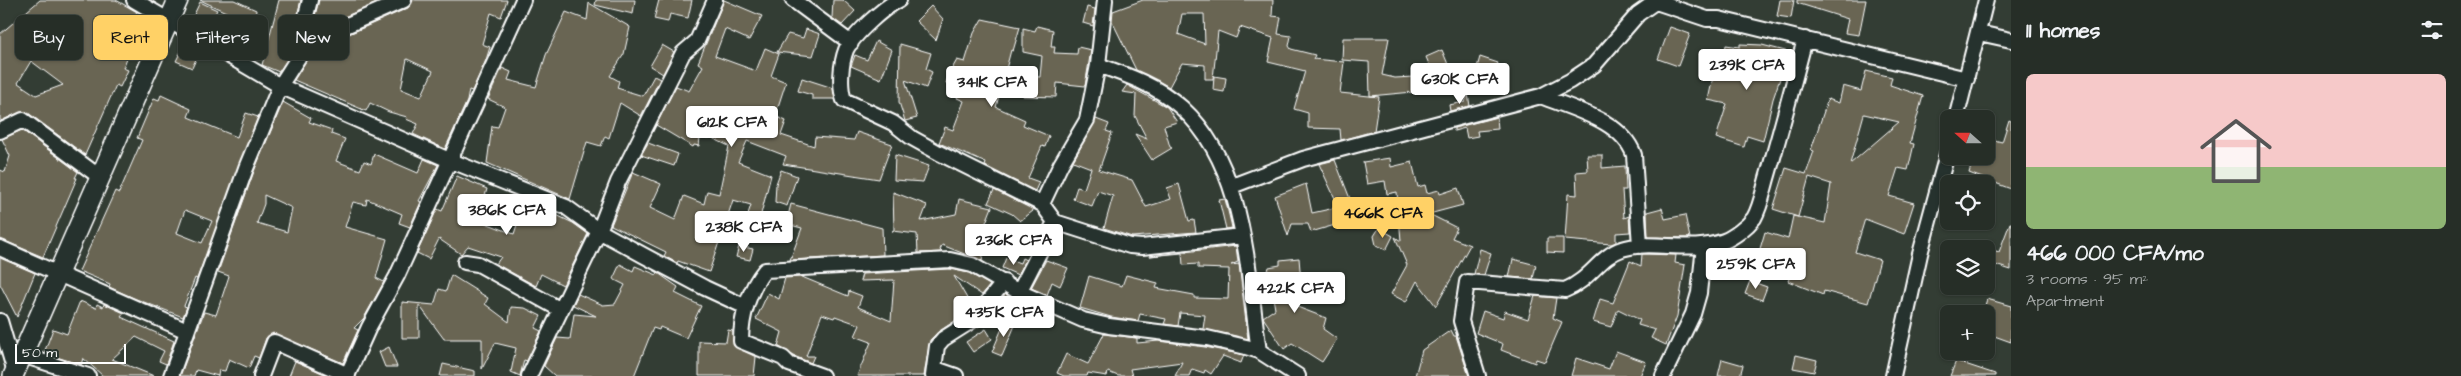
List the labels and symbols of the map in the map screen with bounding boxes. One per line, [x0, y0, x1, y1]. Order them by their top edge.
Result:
pin: 239K CFA [1695, 48, 1799, 91]
pin: 630K CFA [1408, 62, 1512, 105]
pin: 341K CFA [940, 66, 1044, 108]
pin: 612K CFA [680, 106, 784, 148]
north arrow [1940, 110, 1995, 165]
pin: 386K CFA [455, 194, 559, 236]
pin: 466K CFA [1331, 196, 1435, 239]
pin: 238K CFA [692, 210, 796, 253]
pin: 236K CFA [962, 224, 1066, 266]
pin: 259K CFA [1704, 248, 1808, 290]
pin: 422K CFA [1243, 272, 1347, 314]
pin: 435K CFA [952, 296, 1056, 338]
scale bar [15, 341, 126, 364]

